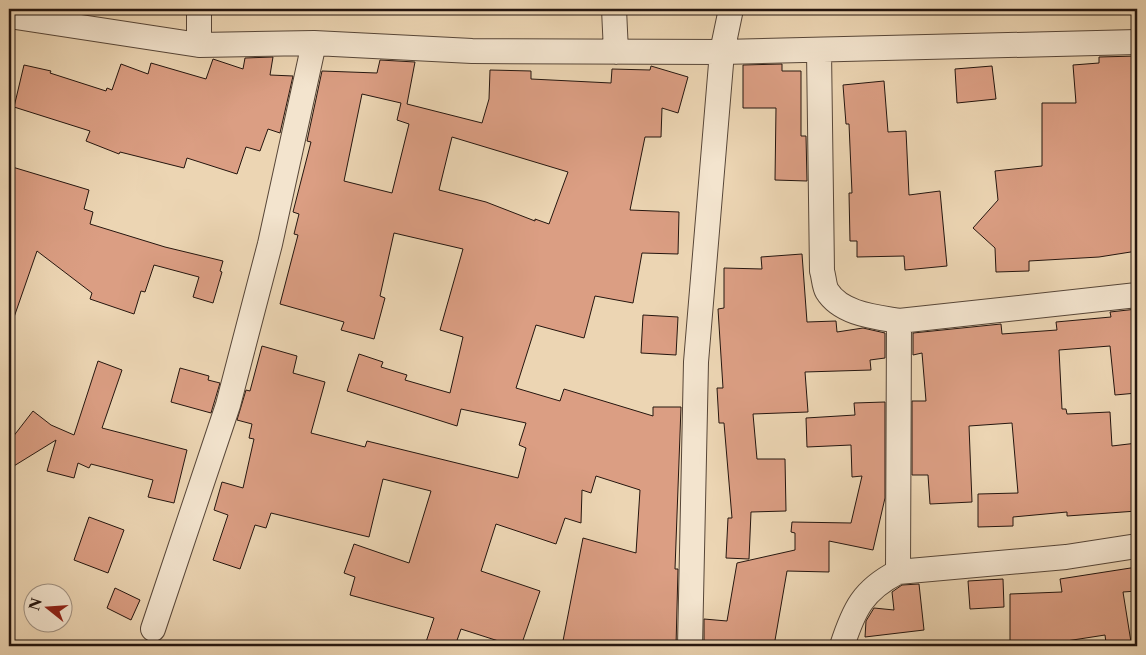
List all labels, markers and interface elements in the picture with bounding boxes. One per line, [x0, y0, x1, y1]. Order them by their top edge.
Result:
north arrow [22, 582, 72, 632]
text: N [25, 596, 46, 613]

